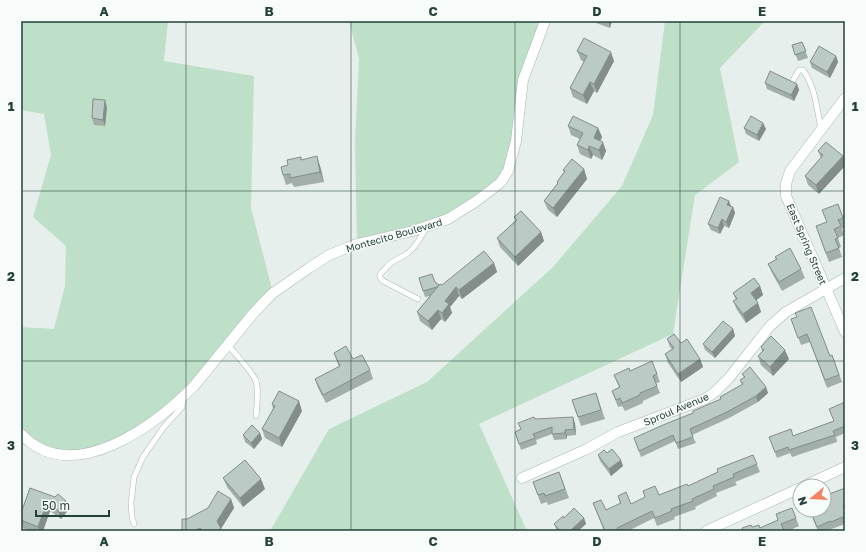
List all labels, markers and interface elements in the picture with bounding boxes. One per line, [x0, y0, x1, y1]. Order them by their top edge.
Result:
text: A [99, 3, 109, 19]
text: B [264, 3, 274, 19]
text: C [428, 3, 438, 19]
text: D [592, 3, 602, 19]
text: E [758, 3, 766, 19]
text: 1 [8, 98, 15, 114]
text: 1 [852, 98, 859, 114]
street label: East Spring Street [784, 202, 830, 286]
street label: Montecito Boulevard [345, 216, 443, 254]
text: 2 [7, 268, 15, 284]
text: 2 [851, 268, 859, 284]
street label: Sproul Avenue [642, 390, 710, 428]
text: 3 [7, 437, 15, 453]
text: 3 [851, 437, 859, 453]
north arrow [792, 478, 832, 518]
scale bar [36, 492, 109, 518]
text: N [795, 495, 809, 507]
text: 50 m [42, 498, 70, 513]
text: A [99, 533, 109, 549]
text: B [264, 533, 274, 549]
text: C [428, 533, 438, 549]
text: D [592, 533, 602, 549]
text: E [758, 533, 766, 549]

